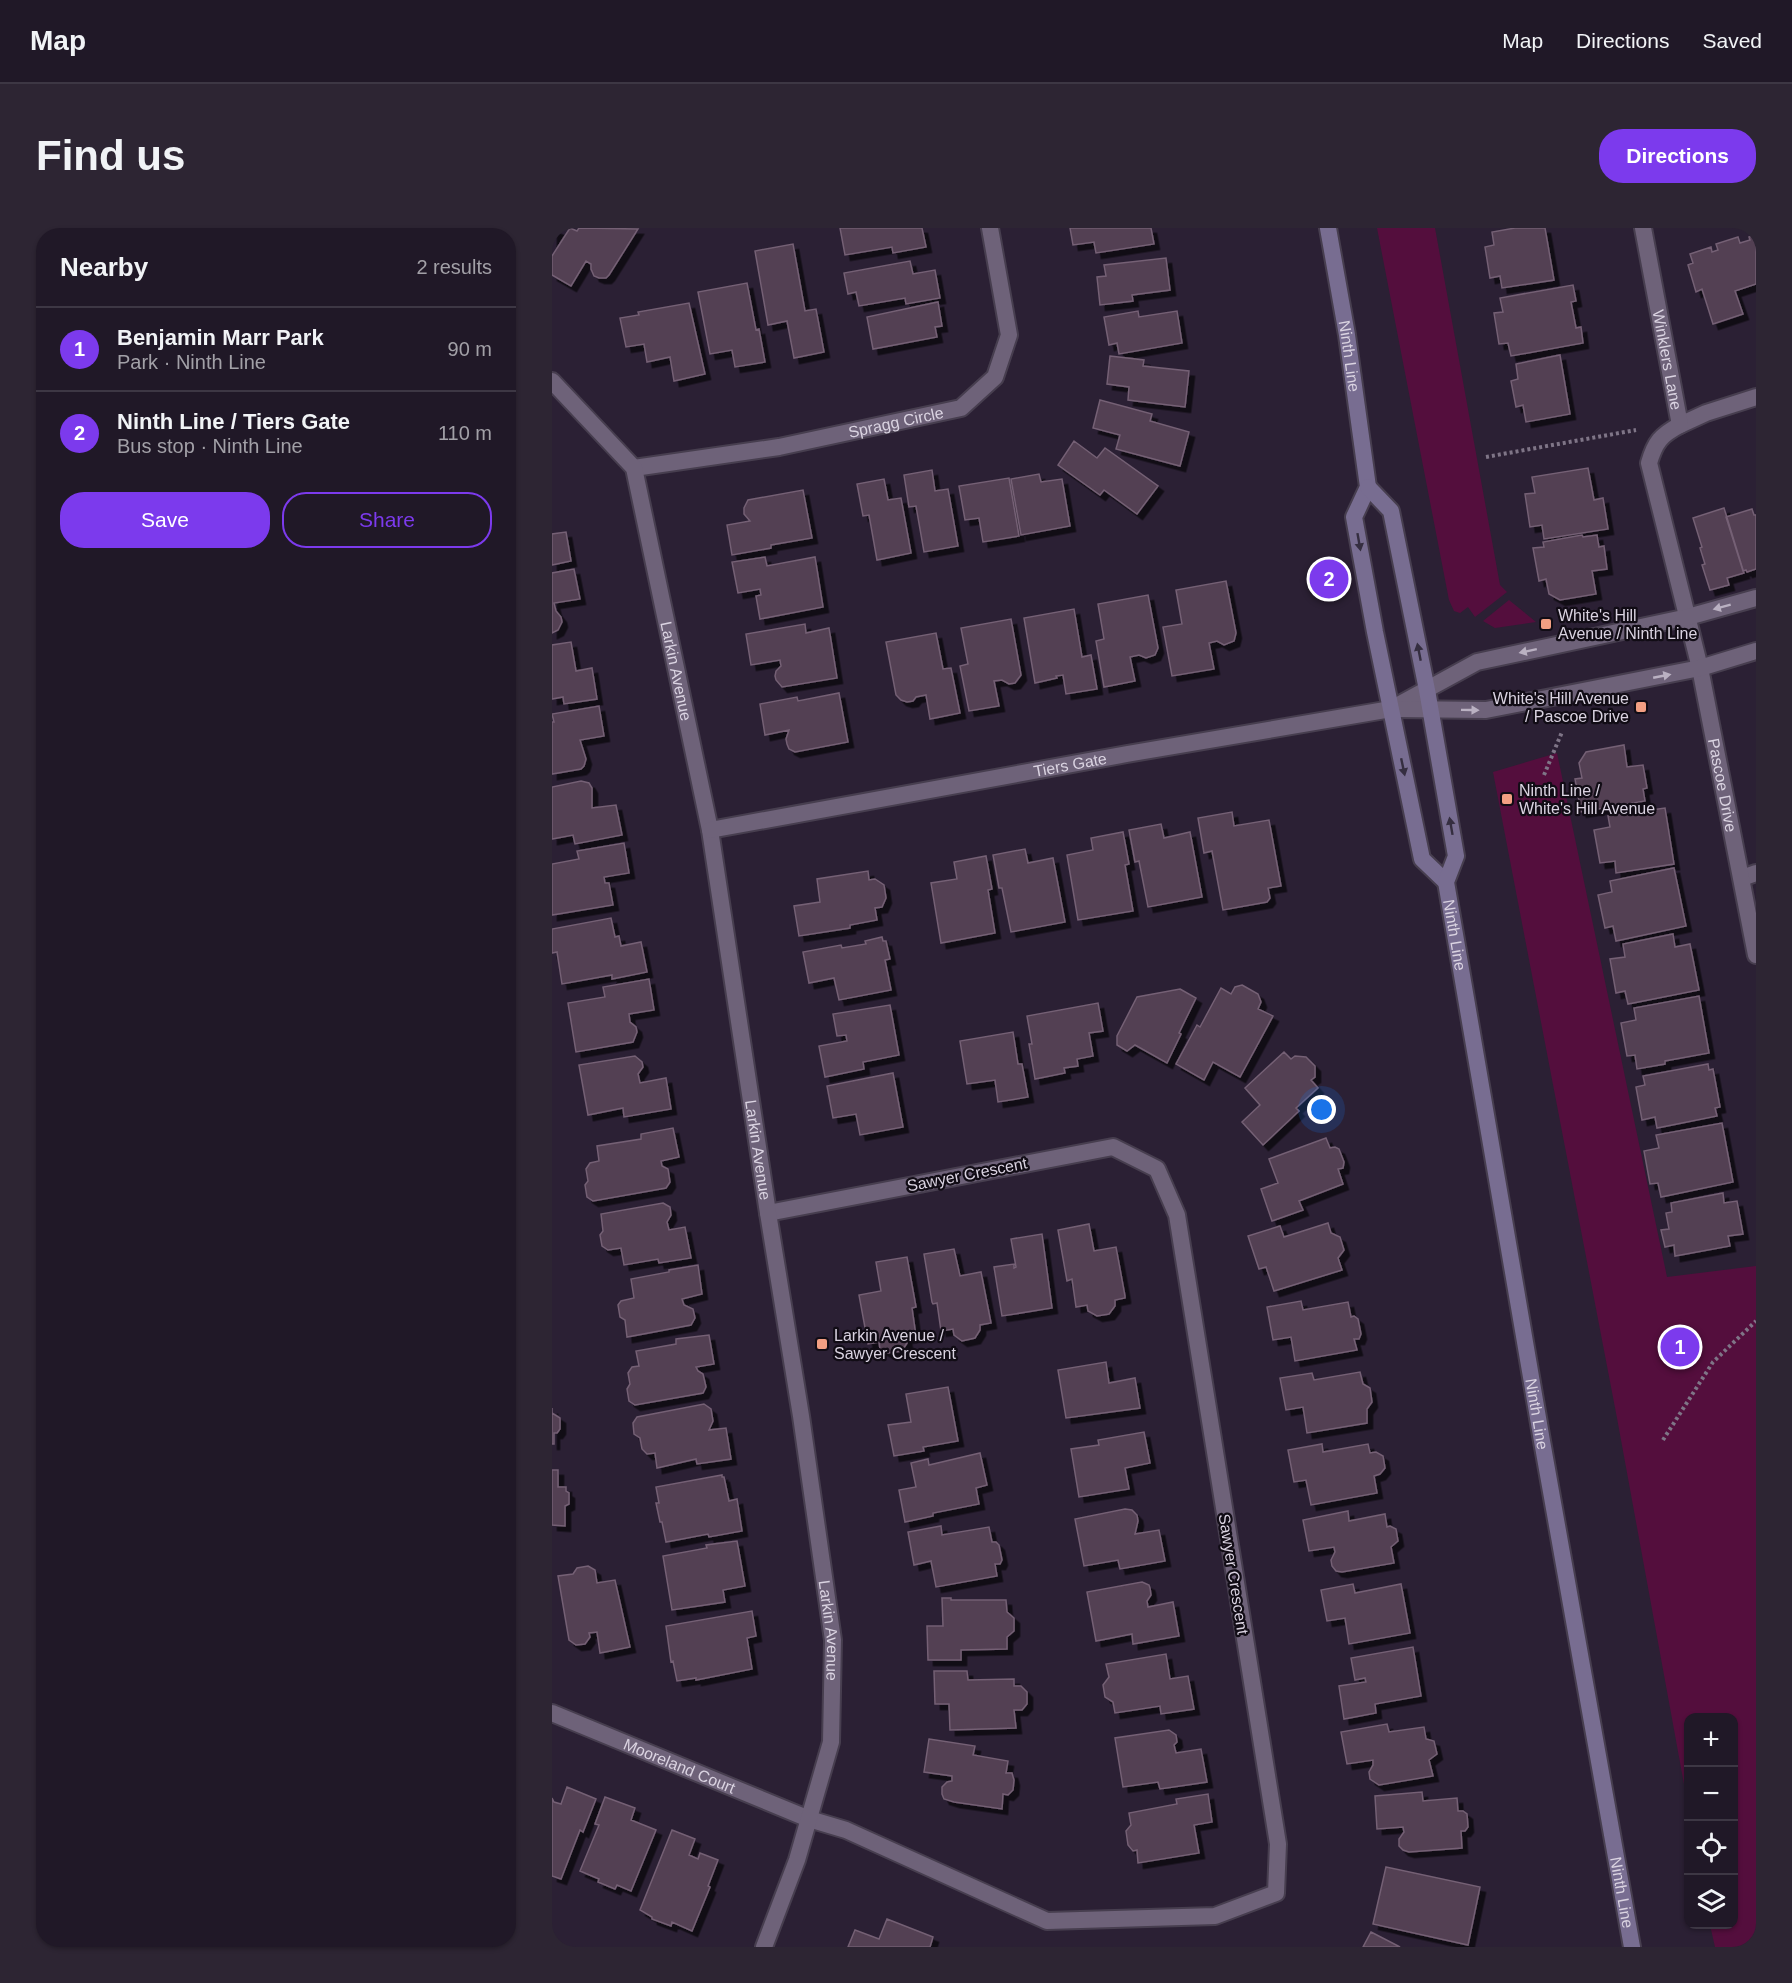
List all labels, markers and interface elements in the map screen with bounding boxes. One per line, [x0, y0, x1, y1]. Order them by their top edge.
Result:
text: Map [30, 25, 86, 56]
text: Map [1502, 29, 1543, 52]
text: Directions [1576, 29, 1669, 52]
text: Saved [1702, 29, 1762, 52]
button: Directions [1599, 129, 1756, 183]
text: Find us [36, 132, 185, 179]
text: Nearby [60, 252, 148, 282]
text: 2 results [416, 256, 492, 278]
street label: Winklers Lane [1650, 308, 1685, 411]
street label: Ninth Line [1336, 319, 1363, 393]
text: Benjamin Marr Park [117, 325, 324, 350]
text: 1 [74, 338, 85, 360]
text: 90 m [448, 338, 492, 360]
text: Park · Ninth Line [117, 351, 266, 373]
street label: Spragg Circle [847, 404, 945, 441]
text: Ninth Line / Tiers Gate [117, 409, 350, 434]
text: 2 [74, 422, 85, 444]
text: 110 m [438, 422, 492, 444]
text: Bus stop · Ninth Line [117, 435, 303, 457]
button: Save [60, 492, 270, 548]
button: Share [282, 492, 492, 548]
one-way arrow [1355, 533, 1364, 552]
pin: 2 [1310, 556, 1348, 602]
one-way arrow [1713, 603, 1731, 613]
place label: White's Hill Avenue / Ninth Line [1558, 607, 1697, 642]
marker: White's Hill Avenue / Ninth Line [1539, 617, 1553, 631]
street label: Larkin Avenue [657, 620, 695, 722]
one-way arrow [1414, 642, 1423, 661]
one-way arrow [1518, 647, 1537, 656]
one-way arrow [1653, 671, 1672, 680]
place label: White's Hill Avenue / Pascoe Drive [1493, 690, 1629, 725]
marker: White's Hill Avenue / Pascoe Drive [1634, 700, 1648, 714]
one-way arrow [1461, 705, 1480, 715]
street label: Pascoe Drive [1705, 737, 1740, 834]
street label: Tiers Gate [1032, 750, 1108, 780]
one-way arrow [1398, 757, 1408, 776]
place label: Ninth Line / White's Hill Avenue [1519, 782, 1655, 817]
marker: Ninth Line / White's Hill Avenue [1500, 792, 1514, 806]
one-way arrow [1446, 816, 1455, 835]
street label: Ninth Line [1440, 898, 1469, 972]
your location [1307, 1095, 1336, 1124]
street label: Larkin Avenue [742, 1099, 774, 1201]
street label: Sawyer Crescent [906, 1154, 1029, 1194]
pin: 1 [1660, 1324, 1700, 1370]
place label: Larkin Avenue / Sawyer Crescent [834, 1327, 956, 1362]
marker: Larkin Avenue / Sawyer Crescent [815, 1337, 829, 1351]
street label: Ninth Line [1522, 1377, 1551, 1451]
street label: Sawyer Crescent [1216, 1513, 1252, 1636]
street label: Larkin Avenue [816, 1579, 841, 1681]
map controls [1684, 1713, 1738, 1929]
button: + [1684, 1713, 1738, 1767]
street label: Mooreland Court [621, 1735, 738, 1797]
button: − [1684, 1767, 1738, 1821]
button: locate [1684, 1821, 1738, 1875]
street label: Ninth Line [1607, 1856, 1637, 1930]
button: layers [1684, 1875, 1738, 1929]

